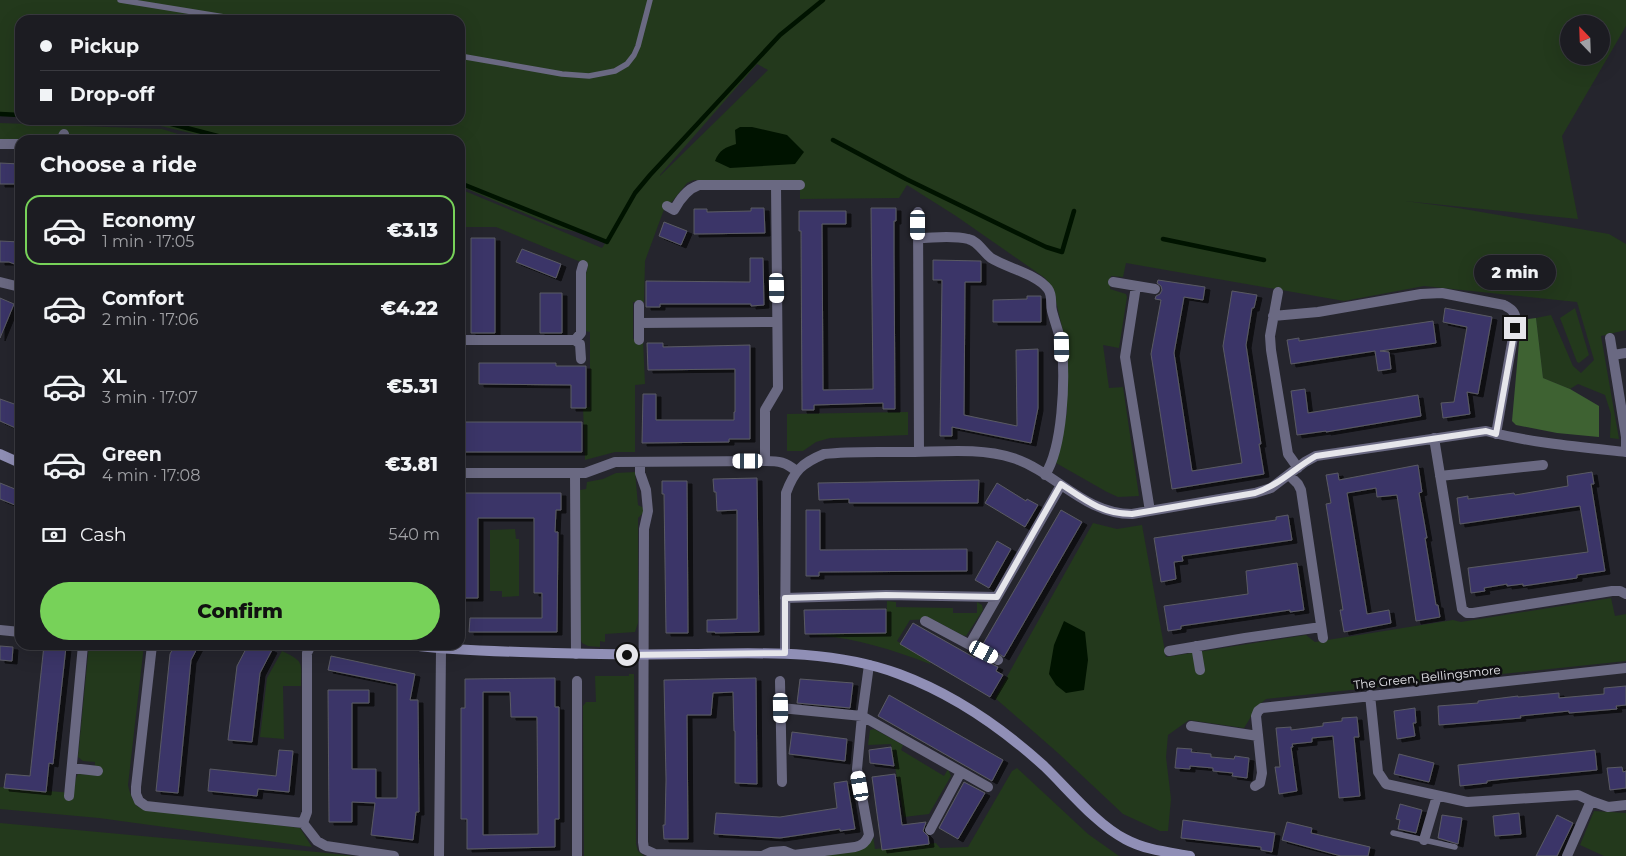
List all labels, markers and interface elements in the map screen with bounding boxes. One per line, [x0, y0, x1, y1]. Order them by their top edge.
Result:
north arrow [1560, 15, 1610, 65]
map controls [1560, 15, 1610, 65]
text: Pickup [70, 35, 139, 58]
text: Drop-off [70, 83, 154, 106]
text: Choose a ride [40, 151, 197, 178]
icon: car [42, 208, 87, 253]
text: Economy [102, 209, 195, 232]
car [910, 210, 925, 240]
text: €3.13 [387, 219, 438, 242]
text: 1 min · 17:05 [102, 232, 194, 251]
callout: 2 min [1474, 255, 1556, 290]
text: 2 min [1491, 263, 1539, 282]
car [769, 273, 784, 303]
icon: car [42, 286, 87, 331]
text: Comfort [102, 287, 184, 310]
text: €4.22 [381, 297, 438, 320]
text: 2 min · 17:06 [102, 310, 198, 329]
route end [1504, 317, 1526, 339]
car [1054, 332, 1069, 362]
icon: car [42, 364, 87, 409]
text: XL [102, 365, 127, 388]
text: €5.31 [386, 375, 438, 398]
text: 3 min · 17:07 [102, 388, 198, 407]
icon: car [42, 442, 87, 487]
text: Green [102, 443, 162, 466]
text: €3.81 [385, 453, 438, 476]
car [733, 454, 763, 469]
text: 4 min · 17:08 [102, 466, 200, 485]
icon: cash [40, 521, 68, 549]
text: Cash [80, 523, 127, 546]
text: 540 m [389, 525, 440, 544]
button: Confirm [40, 582, 440, 640]
car [967, 638, 1000, 666]
route start [616, 644, 638, 666]
street label: The Green, Bellingsmore [1353, 662, 1501, 692]
car [773, 693, 788, 723]
car [850, 770, 869, 802]

